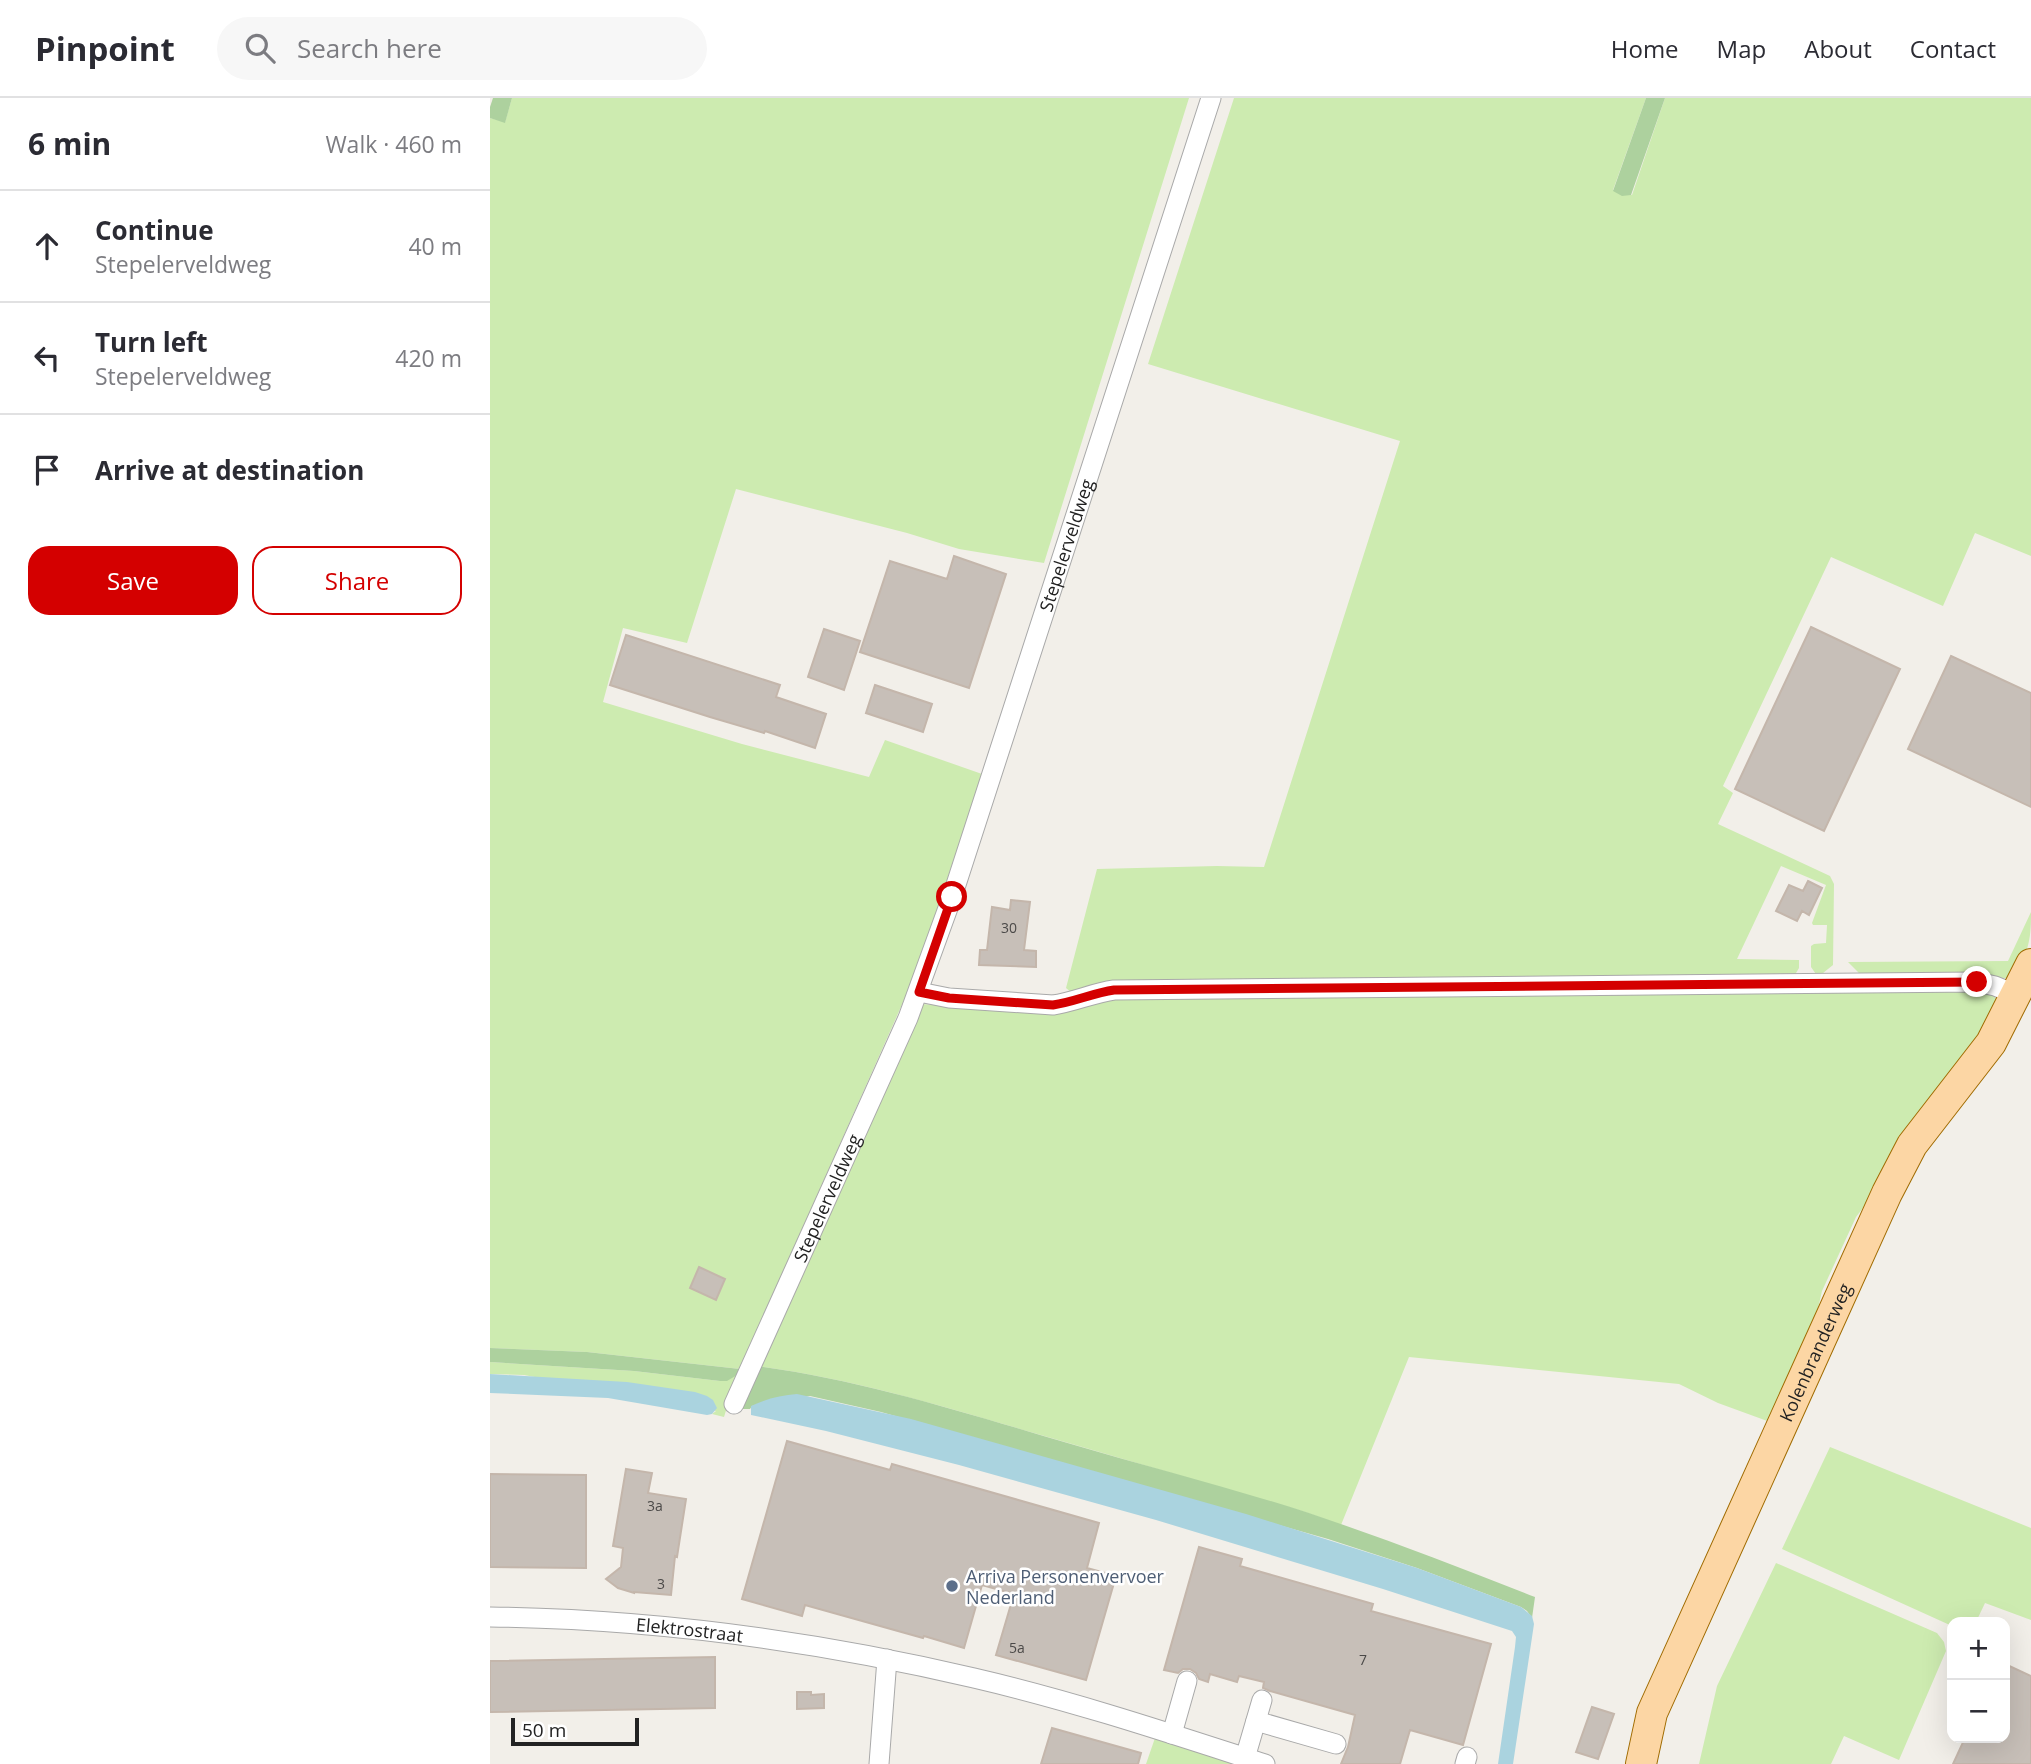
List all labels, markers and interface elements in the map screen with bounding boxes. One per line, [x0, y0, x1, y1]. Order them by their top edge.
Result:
search box [217, 17, 707, 80]
text: Pinpoint [35, 26, 175, 71]
icon: search [241, 29, 279, 67]
text: Search here [297, 30, 442, 66]
text: Home [1611, 32, 1679, 65]
text: Map [1717, 32, 1766, 65]
text: About [1804, 32, 1872, 65]
text: Contact [1910, 32, 1996, 65]
text: 6 min [28, 123, 111, 164]
text: Walk · 460 m [325, 128, 462, 160]
text: Continue [95, 212, 214, 248]
icon: ahead [28, 227, 66, 265]
text: 40 m [408, 230, 462, 262]
text: Stepelerveldweg [95, 248, 271, 280]
text: Turn left [95, 324, 207, 360]
icon: left [28, 339, 66, 377]
text: 420 m [395, 342, 462, 374]
text: Stepelerveldweg [95, 360, 271, 392]
icon: arrive [28, 451, 66, 489]
text: Arrive at destination [95, 452, 364, 488]
street label: Stepelerveldweg [1033, 476, 1099, 615]
button: Save [28, 546, 238, 615]
button: Share [252, 546, 462, 615]
route start [936, 881, 967, 912]
house number: 30 [1001, 918, 1017, 937]
route end [1961, 966, 1992, 997]
street label: Stepelerveldweg [788, 1130, 866, 1266]
street label: Kolenbranderweg [1773, 1279, 1857, 1425]
house number: 3a [647, 1496, 663, 1515]
place label: Arriva Personenvervoer Nederland [966, 1564, 1165, 1609]
house number: 3 [657, 1574, 665, 1593]
marker: Arriva Personenvervoer Nederland [944, 1578, 960, 1594]
street label: Elektrostraat [635, 1612, 745, 1647]
map controls [1947, 1617, 2010, 1743]
button: + [1947, 1617, 2010, 1680]
house number: 5a [1009, 1638, 1025, 1657]
house number: 7 [1359, 1650, 1367, 1669]
button: − [1947, 1680, 2010, 1743]
scale bar [511, 1715, 639, 1747]
text: 50 m [522, 1717, 566, 1743]

